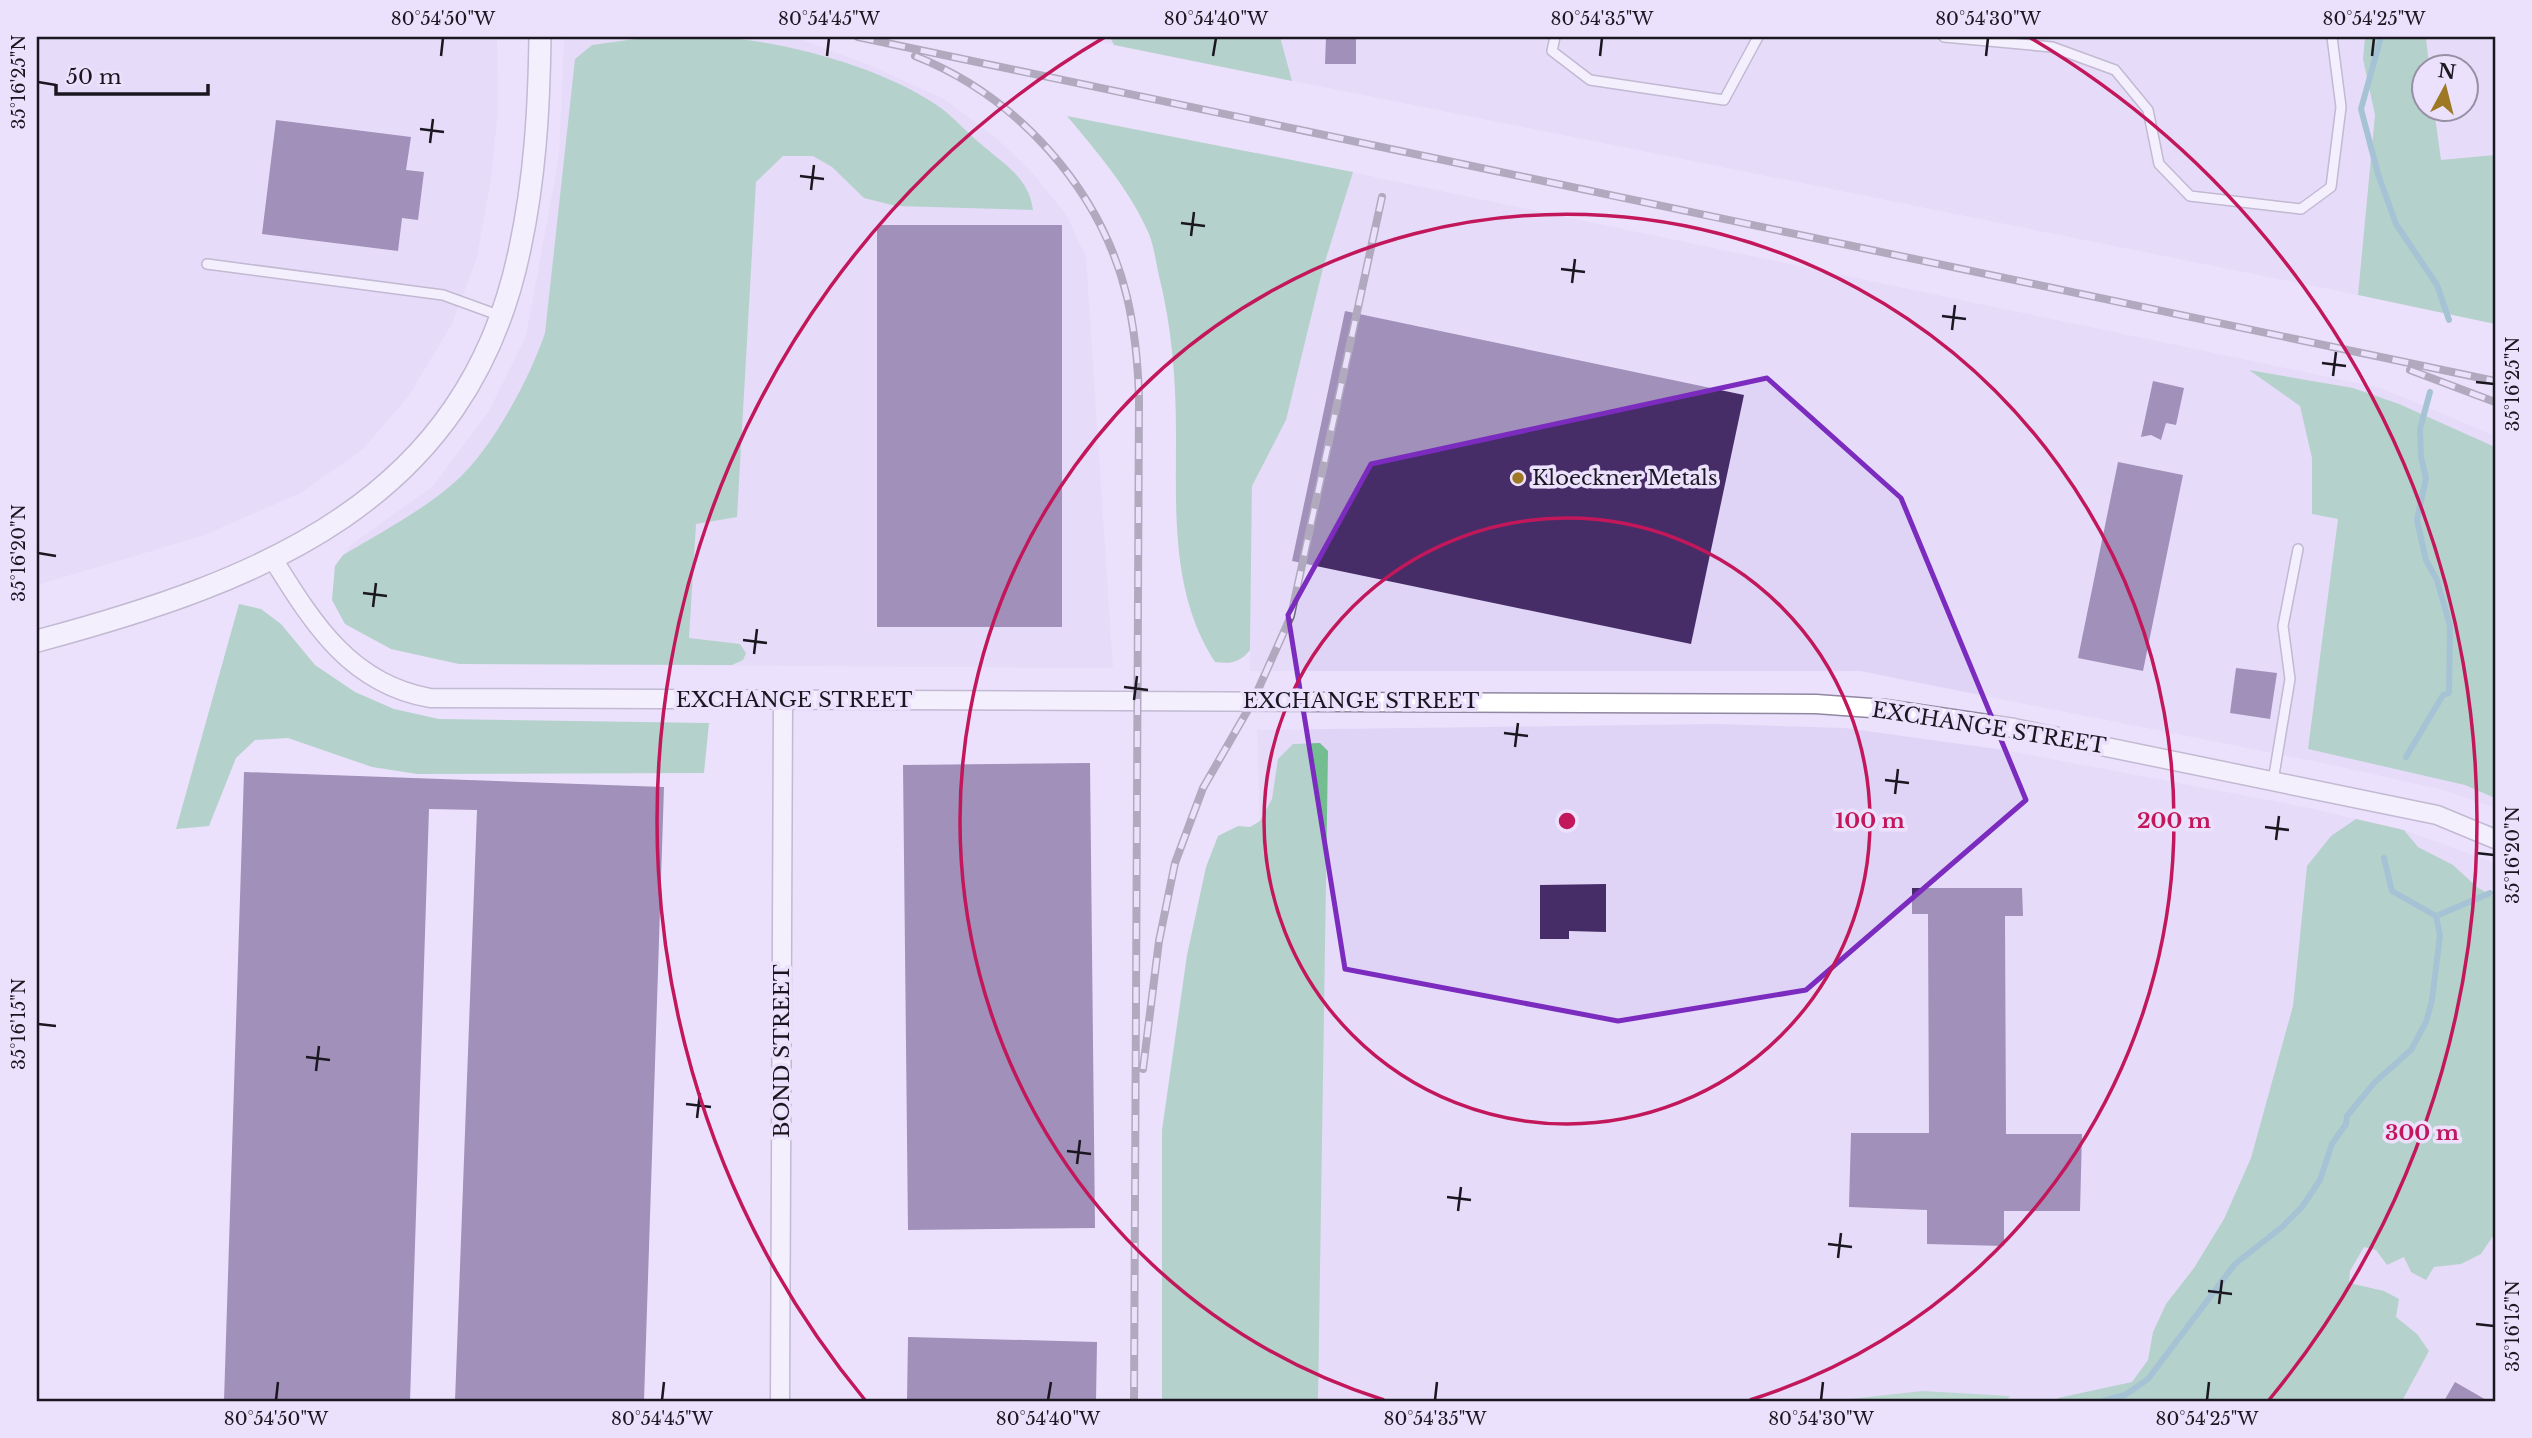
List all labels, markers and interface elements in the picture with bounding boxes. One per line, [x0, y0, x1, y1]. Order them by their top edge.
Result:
text: 80°54'50"W [391, 8, 496, 30]
text: 80°54'45"W [778, 8, 881, 30]
text: 80°54'40"W [1164, 8, 1269, 30]
text: 80°54'35"W [1550, 8, 1654, 30]
text: 80°54'30"W [1935, 8, 2042, 30]
text: 80°54'25"W [2322, 8, 2426, 30]
text: 35°16'25"N [8, 34, 30, 130]
scale bar [56, 52, 208, 96]
north arrow [2410, 52, 2480, 122]
text: N [2437, 59, 2457, 84]
text: 50 m [66, 64, 122, 90]
text: 35°16'25"N [2502, 336, 2524, 432]
place label: Kloeckner Metals [1532, 465, 1717, 491]
marker: Kloeckner Metals [1510, 470, 1526, 486]
text: 35°16'20"N [8, 504, 30, 602]
street label: EXCHANGE STREET [676, 687, 912, 713]
street label: EXCHANGE STREET [1243, 688, 1479, 714]
street label: EXCHANGE STREET [1870, 697, 2108, 759]
text: 35°16'20"N [2502, 806, 2524, 904]
text: 100 m [1835, 808, 1905, 834]
text: 200 m [2137, 808, 2211, 834]
centre of rings [1555, 809, 1579, 833]
street label: BOND STREET [769, 964, 795, 1138]
text: 35°16'15"N [8, 978, 30, 1070]
text: 300 m [2385, 1120, 2459, 1146]
text: 35°16'15"N [2502, 1280, 2524, 1372]
text: 80°54'50"W [224, 1408, 329, 1430]
text: 80°54'45"W [611, 1408, 714, 1430]
text: 80°54'40"W [996, 1408, 1101, 1430]
text: 80°54'35"W [1383, 1408, 1487, 1430]
text: 80°54'30"W [1768, 1408, 1875, 1430]
text: 80°54'25"W [2155, 1408, 2259, 1430]

